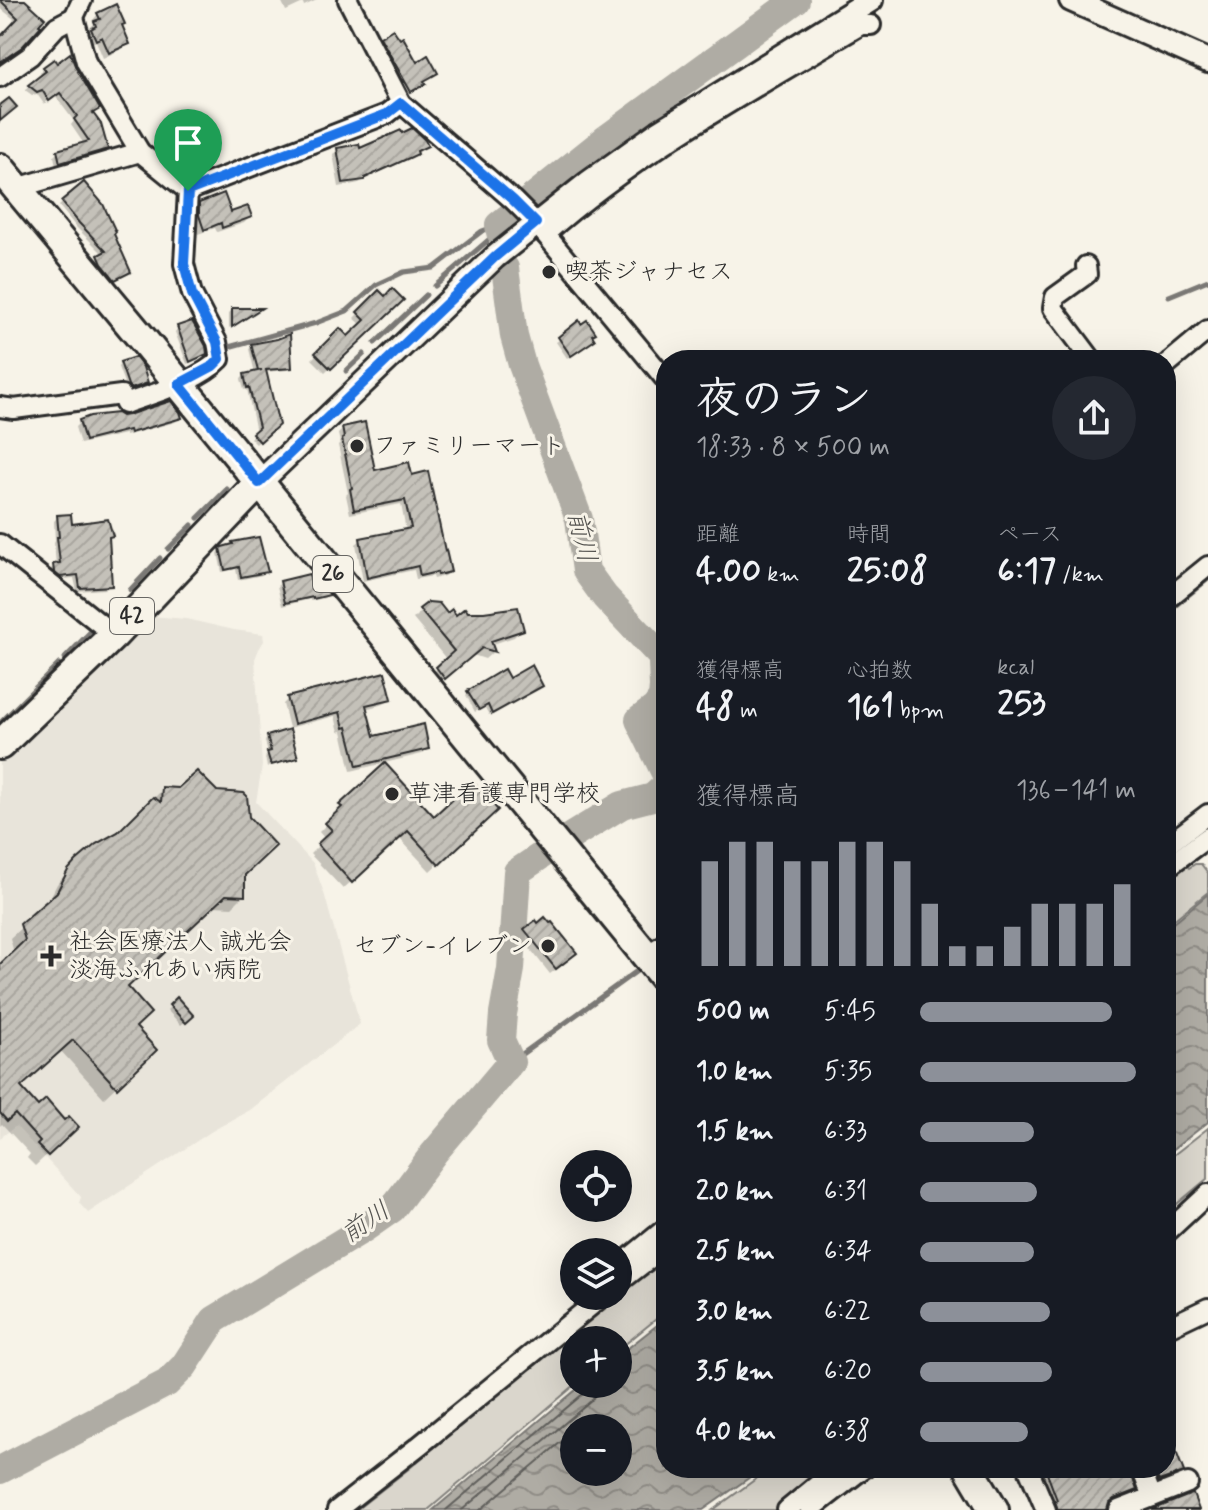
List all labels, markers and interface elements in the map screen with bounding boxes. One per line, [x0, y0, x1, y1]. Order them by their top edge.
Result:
pin [154, 109, 222, 191]
icon: arrive [166, 121, 210, 165]
place label: 喫茶ジャナセス [565, 257, 733, 288]
marker: 喫茶ジャナセス [540, 263, 558, 281]
text: 夜のラン [696, 372, 872, 430]
button: share [1052, 376, 1136, 460]
place label: ファミリーマート [373, 431, 565, 462]
text: 18:33 · 8 × 500 m [696, 431, 890, 465]
marker: ファミリーマート [348, 437, 366, 455]
water label: 前川 [559, 508, 603, 566]
text: 距離 [696, 521, 740, 549]
text: 時間 [847, 521, 891, 549]
text: ペース [997, 521, 1062, 549]
text: 4.00 [696, 549, 761, 594]
text: 25:08 [847, 549, 928, 594]
text: 6:17 [997, 549, 1056, 594]
road number: 26 [313, 556, 353, 592]
text: km [761, 561, 799, 589]
text: /km [1056, 561, 1104, 589]
road number: 42 [110, 598, 154, 634]
text: kcal [997, 654, 1034, 682]
text: 獲得標高 [696, 657, 784, 685]
text: 心拍数 [847, 657, 913, 685]
text: 253 [997, 682, 1046, 727]
text: 48 [696, 685, 734, 730]
text: 161 [847, 685, 894, 730]
text: m [734, 697, 758, 725]
text: bpm [894, 697, 944, 725]
text: 136–141 m [1016, 774, 1136, 808]
place label: 草津看護専門学校 [408, 779, 600, 810]
text: 獲得標高 [696, 780, 800, 814]
marker: 草津看護専門学校 [383, 785, 401, 803]
place label: 社会医療法人 誠光会 淡海ふれあい病院 [69, 927, 291, 986]
place label: セブン-イレブン [353, 931, 532, 962]
marker: セブン-イレブン [539, 937, 557, 955]
marker: 社会医療法人 誠光会 淡海ふれあい病院 [40, 945, 62, 967]
text: 500 m [696, 995, 770, 1029]
text: 5:45 [824, 995, 876, 1029]
text: 1.0 km [696, 1055, 773, 1089]
text: 5:35 [824, 1055, 872, 1089]
text: 1.5 km [696, 1115, 774, 1149]
text: 6:33 [824, 1115, 867, 1149]
map controls [560, 1150, 632, 1486]
button: locate [560, 1150, 632, 1222]
text: 2.0 km [696, 1175, 774, 1209]
text: 6:31 [824, 1175, 867, 1209]
water label: 前川 [335, 1194, 397, 1252]
text: 2.5 km [696, 1235, 775, 1269]
text: 6:34 [824, 1235, 872, 1269]
button: layers [560, 1238, 632, 1310]
text: 3.0 km [696, 1295, 773, 1329]
text: 6:22 [824, 1295, 871, 1329]
button: + [560, 1326, 632, 1398]
text: 3.5 km [696, 1355, 774, 1389]
text: 6:20 [824, 1355, 872, 1389]
button: − [560, 1414, 632, 1486]
text: 4.0 km [696, 1415, 776, 1449]
text: 6:38 [824, 1415, 870, 1449]

